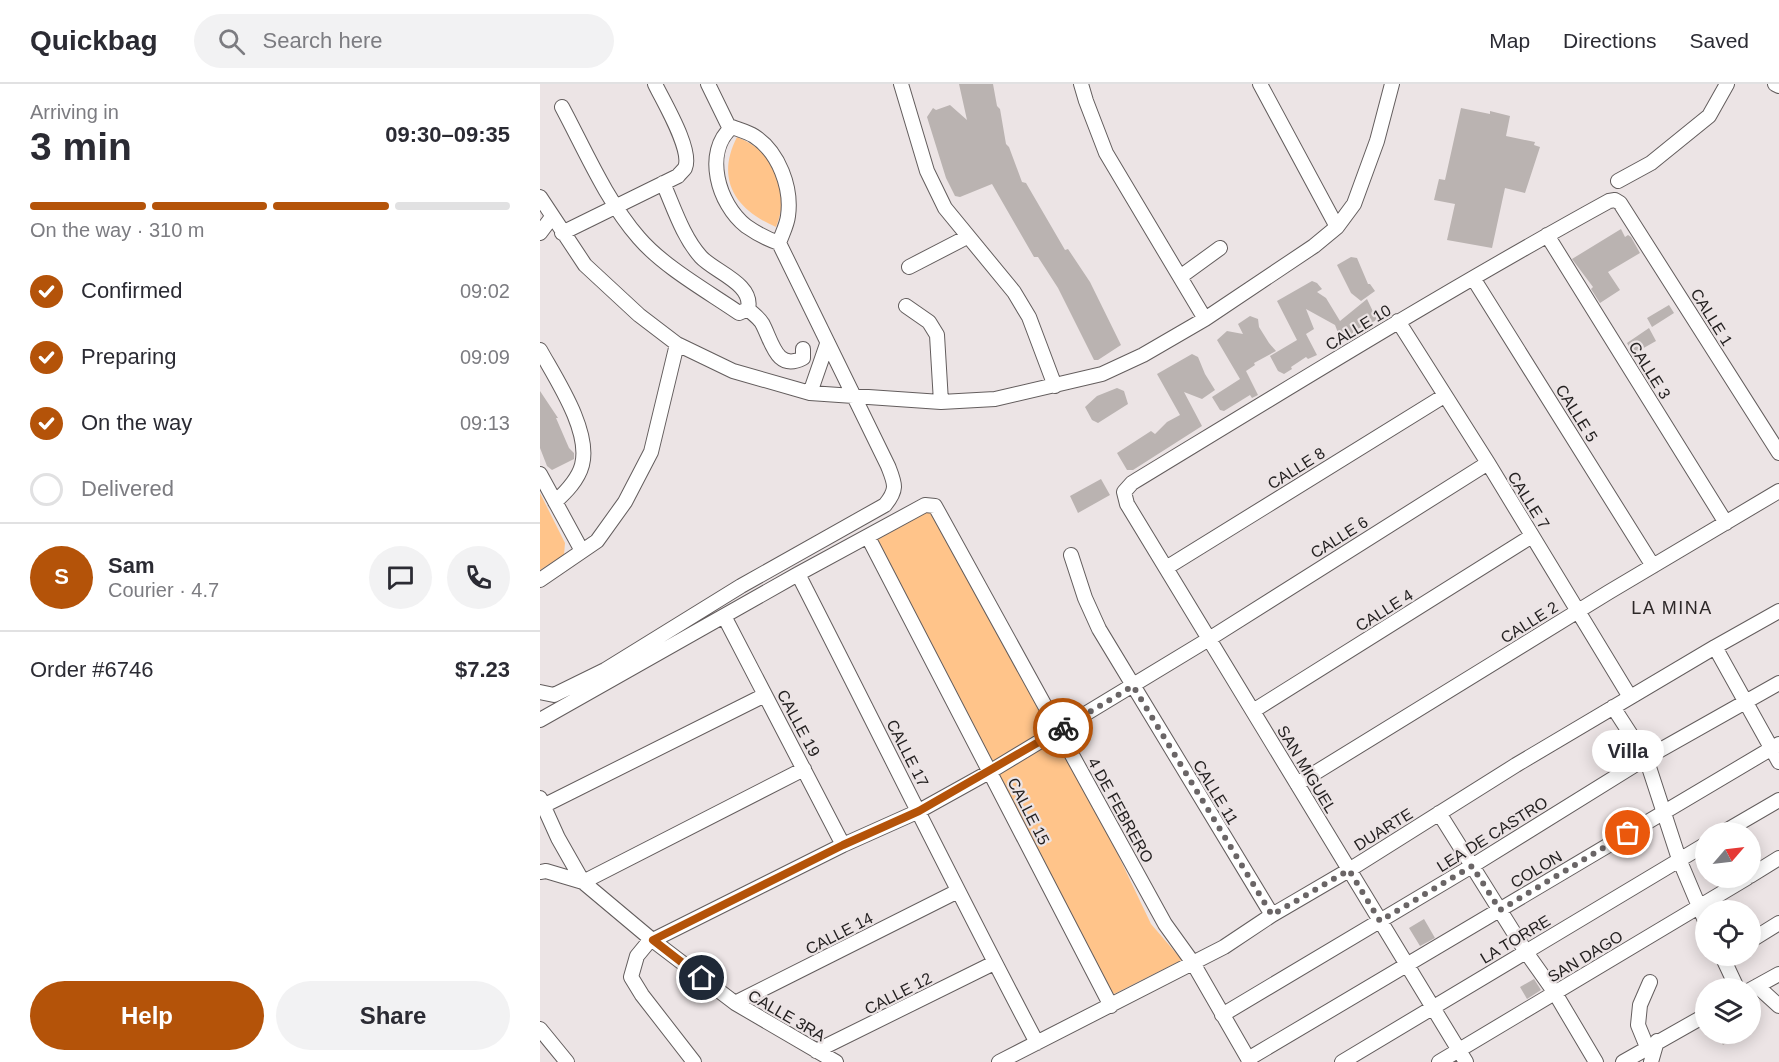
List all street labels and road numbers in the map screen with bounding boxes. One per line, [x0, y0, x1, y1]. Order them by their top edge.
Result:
street label: CALLE 1 [1687, 286, 1736, 349]
street label: CALLE 10 [1323, 301, 1394, 353]
street label: CALLE 3 [1625, 339, 1674, 402]
street label: CALLE 5 [1552, 382, 1601, 445]
street label: CALLE 8 [1265, 444, 1328, 493]
street label: CALLE 7 [1504, 469, 1553, 532]
street label: CALLE 6 [1308, 513, 1371, 562]
street label: CALLE 4 [1353, 586, 1416, 635]
street label: CALLE 2 [1498, 598, 1561, 647]
street label: CALLE 19 [774, 687, 823, 760]
street label: CALLE 17 [883, 717, 932, 790]
street label: SAN MIGUEL [1274, 723, 1339, 816]
street label: 4 DE FEBRERO [1085, 755, 1156, 866]
street label: CALLE 11 [1190, 757, 1241, 827]
street label: CALLE 15 [1004, 775, 1053, 848]
street label: LEA DE CASTRO [1434, 794, 1551, 875]
street label: DUARTE [1351, 805, 1416, 854]
street label: COLON [1507, 847, 1565, 891]
street label: CALLE 14 [803, 909, 876, 958]
street label: LA TORRE [1477, 912, 1553, 967]
street label: SAN DAGO [1545, 927, 1626, 985]
street label: CALLE 12 [862, 969, 935, 1018]
street label: CALLE 3RA [745, 987, 829, 1045]

